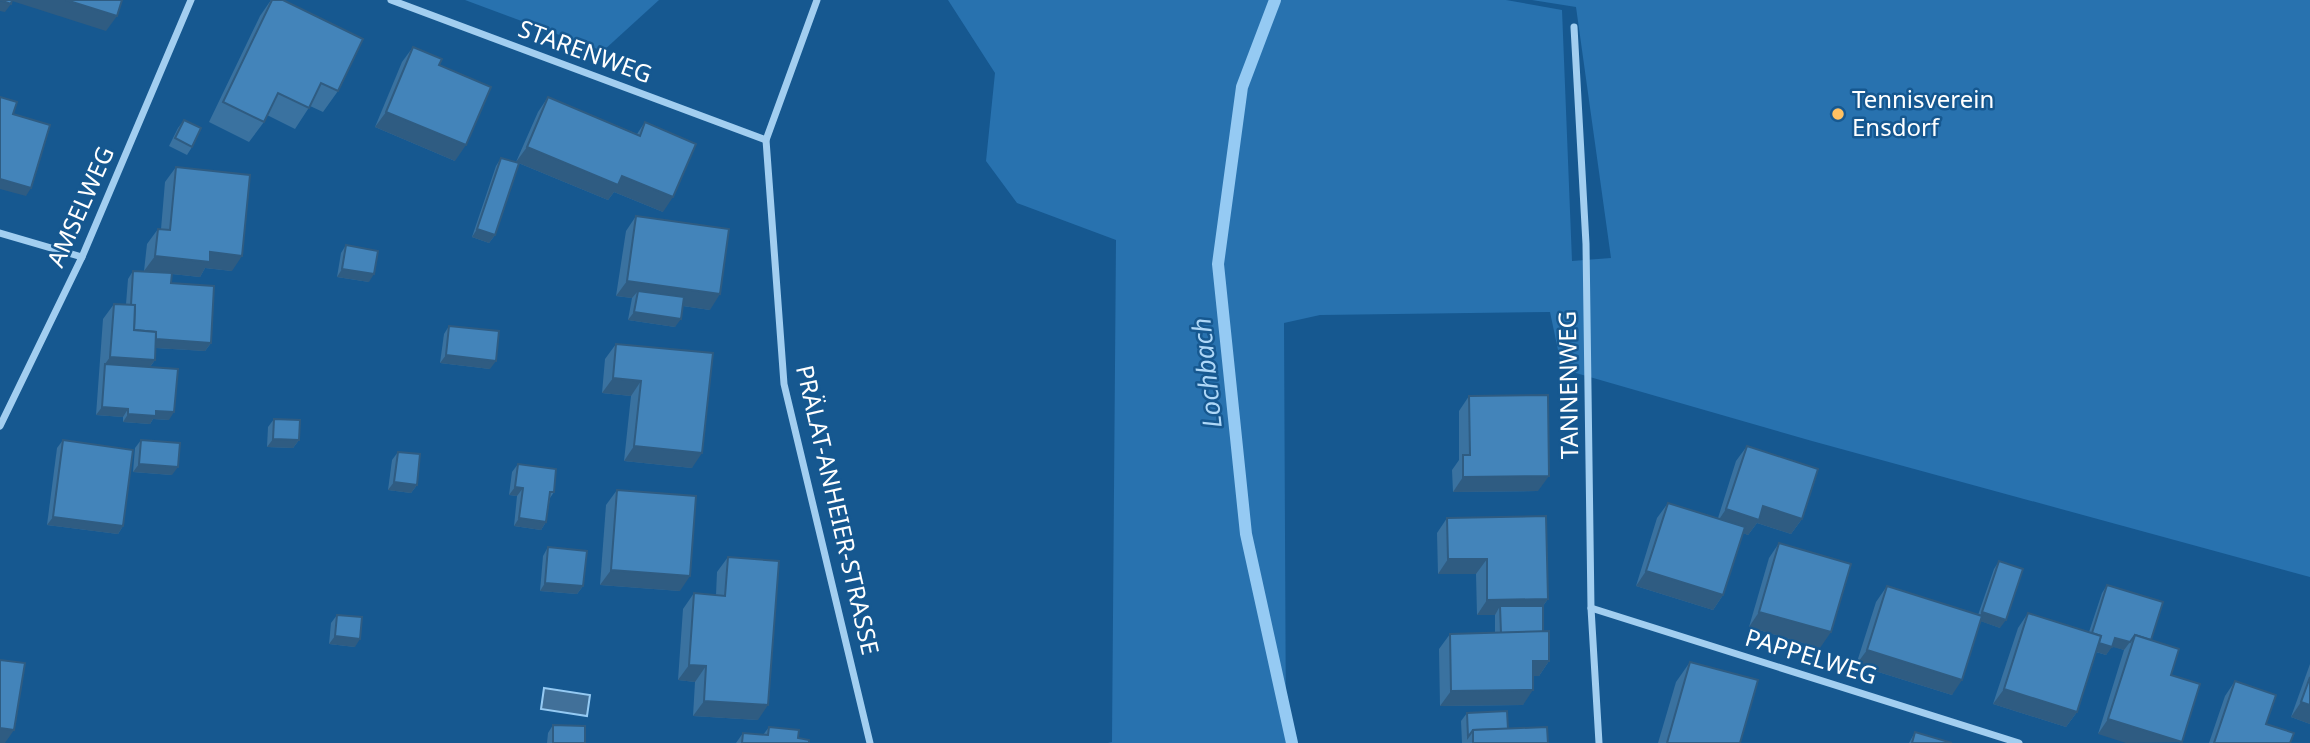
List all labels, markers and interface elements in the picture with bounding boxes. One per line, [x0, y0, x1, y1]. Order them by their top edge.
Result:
street label: STARENWEG [514, 11, 657, 90]
place label: Tennisverein Ensdorf [1852, 82, 1994, 143]
marker: Tennisverein Ensdorf [1830, 106, 1846, 122]
street label: AMSELWEG [38, 141, 121, 272]
street label: TANNENWEG [1550, 311, 1585, 459]
water label: Lochbach [1182, 316, 1230, 430]
street label: PRÄLAT-ANHEIER-STRASSE [789, 362, 888, 658]
street label: PAPPELWEG [1741, 620, 1881, 691]

